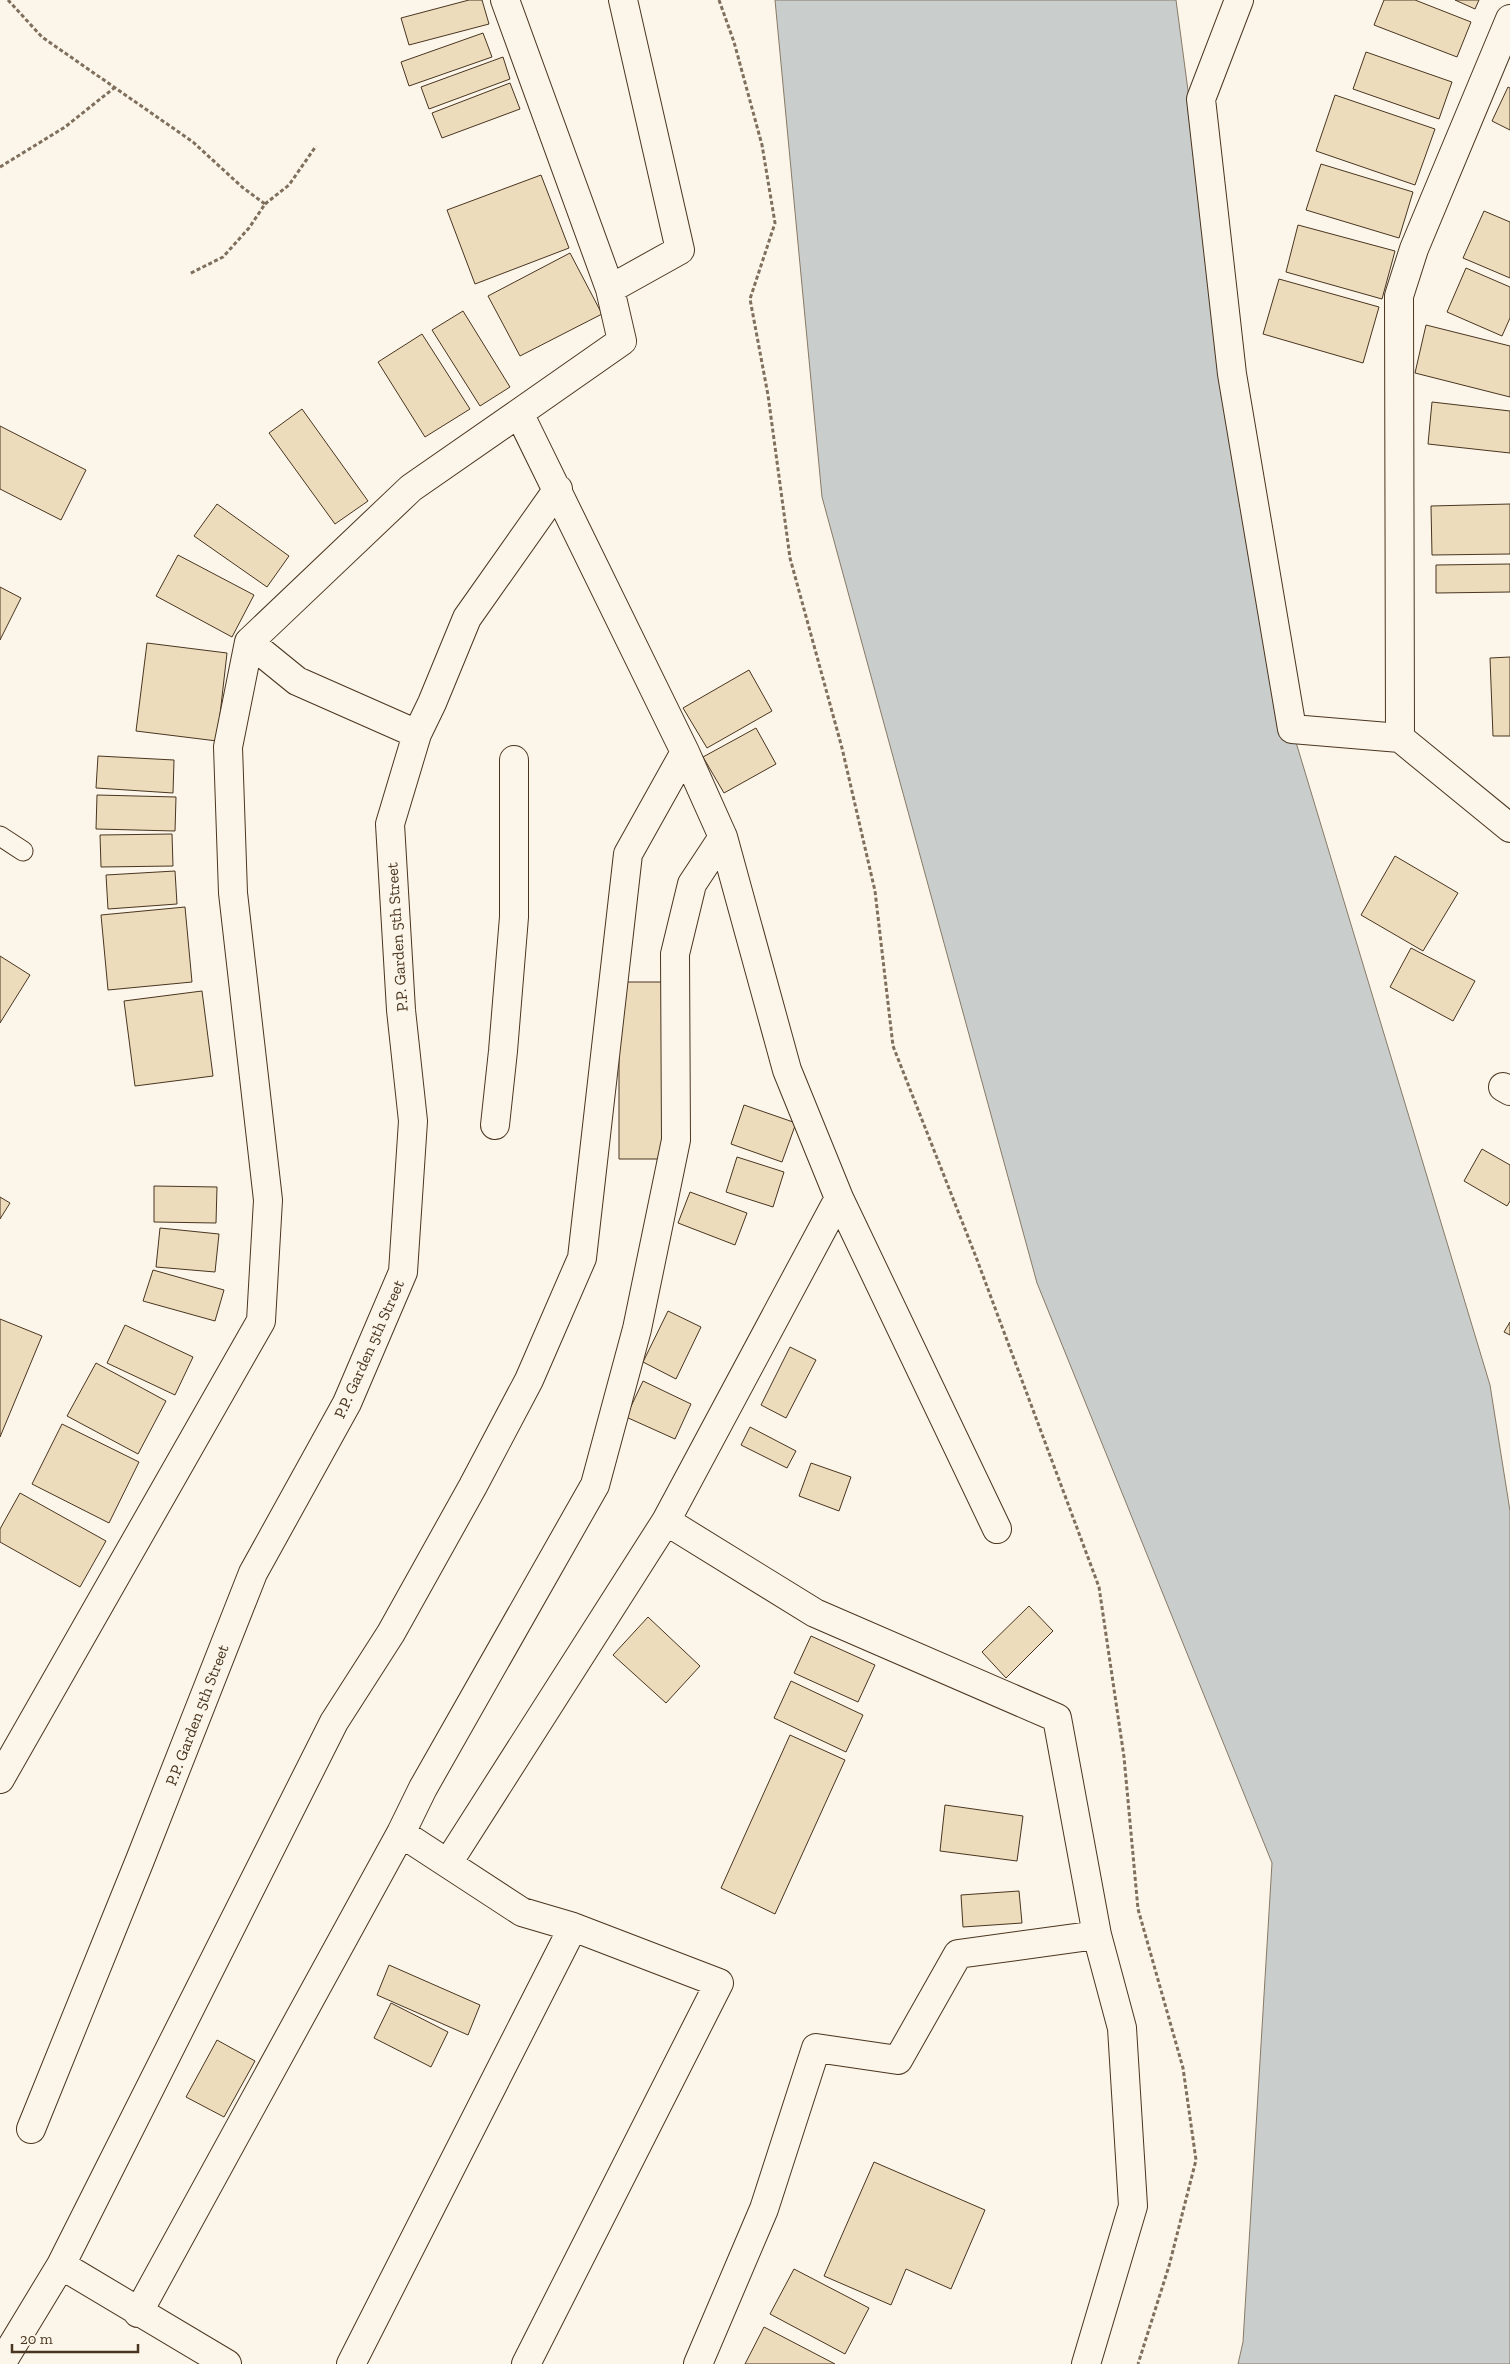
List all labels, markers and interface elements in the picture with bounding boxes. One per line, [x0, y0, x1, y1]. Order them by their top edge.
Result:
street label: P.P. Garden 5th Street [382, 862, 412, 1012]
street label: P.P. Garden 5th Street [330, 1277, 408, 1421]
street label: P.P. Garden 5th Street [161, 1642, 233, 1788]
scale bar [12, 2322, 139, 2354]
text: 20 m [20, 2330, 53, 2348]

